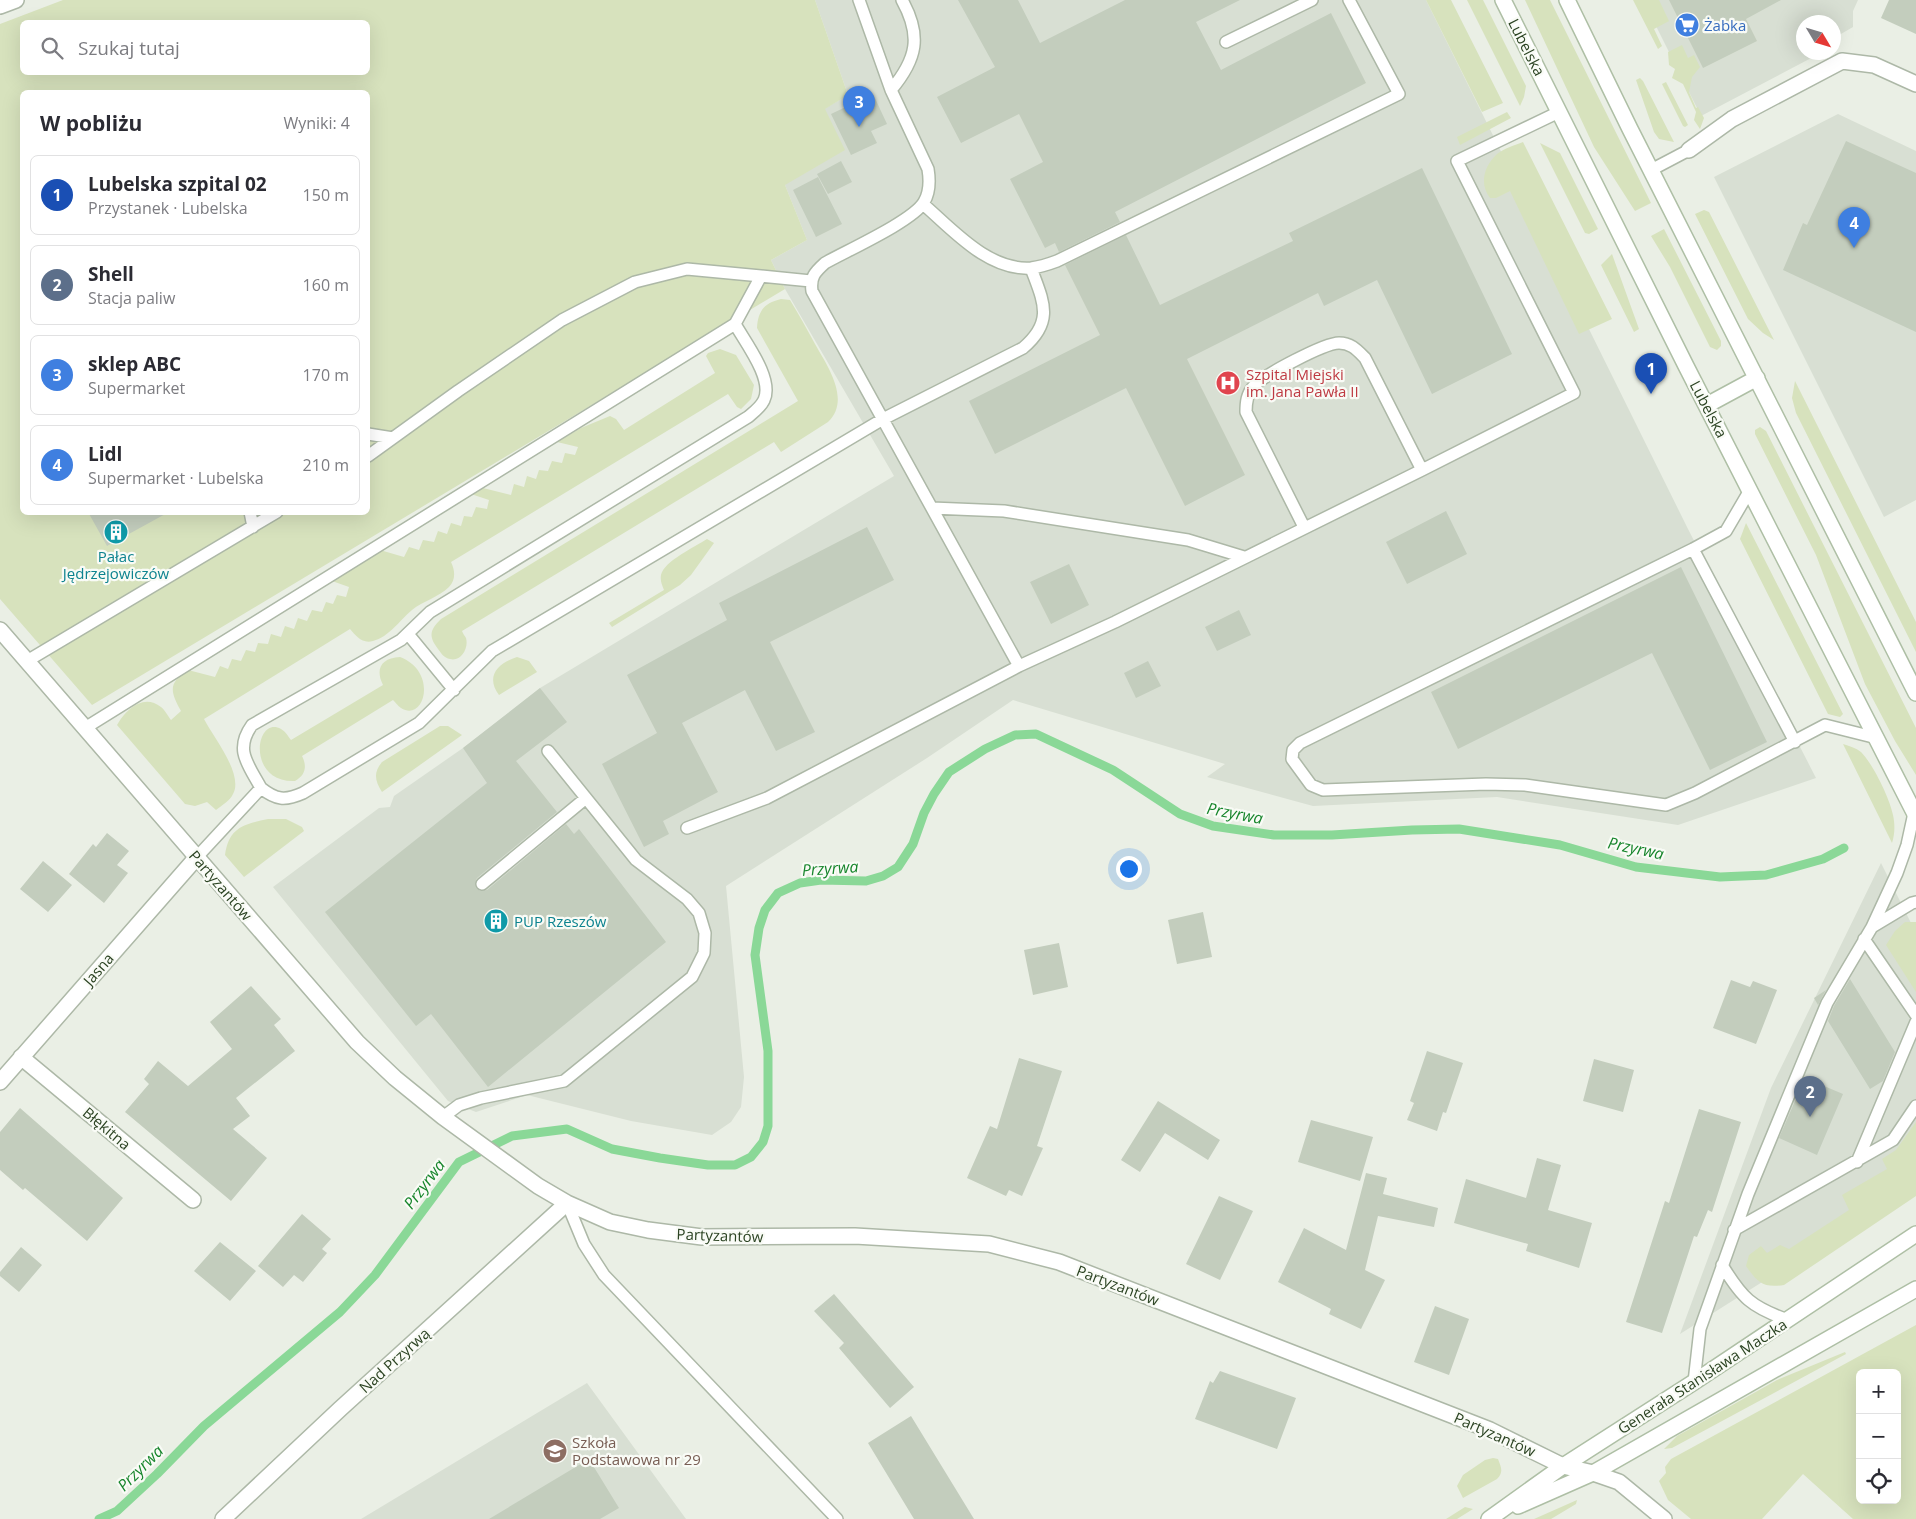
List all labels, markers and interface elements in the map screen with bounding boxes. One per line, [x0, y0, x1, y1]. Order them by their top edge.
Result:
supermarket icon: Żabka [1674, 12, 1700, 38]
street label: Lubelska [1504, 15, 1550, 79]
place label: Żabka [1704, 15, 1746, 35]
north arrow [1796, 15, 1841, 60]
search box [20, 20, 370, 75]
icon: search [38, 34, 66, 62]
text: Szukaj tutaj [78, 35, 180, 61]
pin: 3 [843, 86, 875, 127]
text: W pobliżu [40, 109, 142, 137]
text: Wyniki: 4 [283, 112, 350, 134]
text: Lubelska szpital 02 [88, 171, 267, 197]
text: 1 [52, 184, 62, 206]
text: 150 m [303, 184, 349, 206]
text: Przystanek · Lubelska [88, 197, 248, 219]
pin: 4 [1838, 207, 1870, 248]
text: Shell [88, 261, 134, 287]
text: 2 [52, 274, 62, 296]
text: 160 m [303, 274, 349, 296]
text: Stacja paliw [88, 287, 175, 309]
text: sklep ABC [88, 351, 181, 377]
pin: 1 [1635, 353, 1667, 394]
text: 3 [52, 364, 62, 386]
text: 170 m [303, 364, 349, 386]
place label: Szpital Miejski im. Jana Pawła II [1246, 364, 1359, 401]
hospital icon: Szpital Miejski im. Jana Pawła II [1215, 370, 1241, 396]
text: Supermarket [88, 377, 185, 399]
street label: Lubelska [1686, 377, 1732, 441]
text: Lidl [88, 441, 122, 467]
text: 4 [52, 454, 62, 476]
text: 210 m [303, 454, 349, 476]
text: Supermarket · Lubelska [88, 467, 264, 489]
building icon: Pałac Jędrzejowiczów [103, 519, 129, 545]
place label: Pałac Jędrzejowiczów [61, 546, 170, 583]
water label: Przyrwa [1205, 797, 1265, 829]
water label: Przyrwa [1606, 831, 1666, 865]
street label: Partyzantów [185, 846, 257, 925]
water label: Przyrwa [801, 855, 859, 881]
your location [1116, 856, 1142, 882]
building icon: PUP Rzeszów [483, 908, 509, 934]
place label: PUP Rzeszów [514, 911, 607, 931]
street label: Jasna [77, 948, 118, 991]
pin: 2 [1794, 1076, 1826, 1117]
street label: Błękitna [79, 1102, 135, 1154]
water label: Przyrwa [398, 1155, 450, 1213]
street label: Partyzantów [676, 1223, 764, 1247]
street label: Partyzantów [1074, 1260, 1162, 1310]
street label: Generała Stanisława Maczka [1614, 1314, 1790, 1438]
street label: Nad Przyrwą [354, 1323, 434, 1397]
map controls [1856, 1369, 1901, 1504]
button: + [1856, 1369, 1901, 1414]
street label: Partyzantów [1451, 1407, 1539, 1461]
button: − [1856, 1414, 1901, 1459]
place label: Szkoła Podstawowa nr 29 [572, 1432, 701, 1469]
school or university icon: Szkoła Podstawowa nr 29 [542, 1438, 568, 1464]
water label: Przyrwa [112, 1440, 168, 1496]
button: locate [1856, 1459, 1901, 1504]

